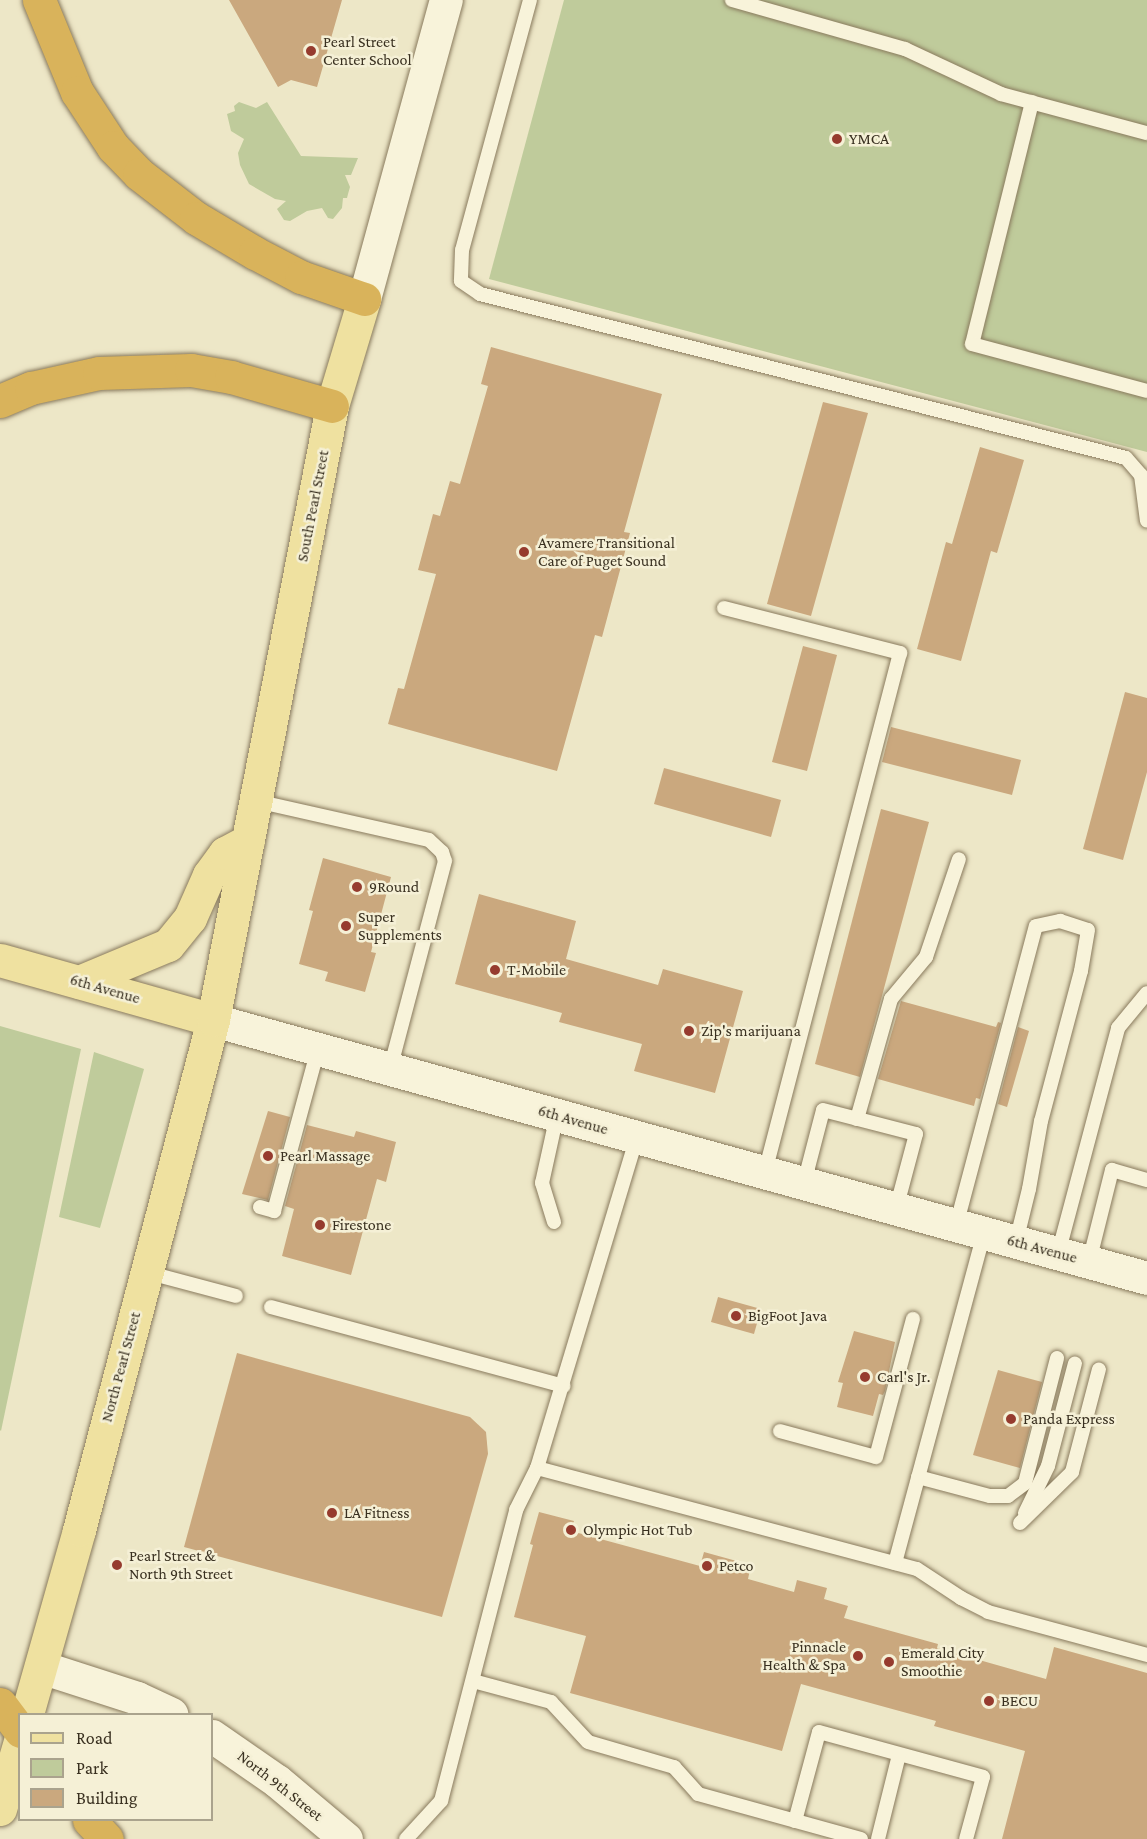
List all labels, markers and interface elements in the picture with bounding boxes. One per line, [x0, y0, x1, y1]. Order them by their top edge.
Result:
place label: Pearl Street Center School [323, 32, 412, 70]
marker: Pearl Street Center School [304, 44, 318, 58]
place label: YMCA [849, 129, 889, 149]
marker: YMCA [830, 132, 844, 146]
street label: South Pearl Street [293, 449, 333, 563]
place label: Avamere Transitional Care of Puget Sound [538, 533, 675, 571]
marker: Avamere Transitional Care of Puget Sound [515, 543, 533, 561]
place label: 9Round [369, 877, 419, 897]
marker: 9Round [350, 880, 364, 894]
place label: Super Supplements [358, 907, 442, 945]
marker: Super Supplements [339, 919, 353, 933]
place label: T-Mobile [507, 960, 566, 980]
marker: T-Mobile [488, 963, 502, 977]
street label: 6th Avenue [68, 970, 142, 1008]
place label: Zip's marijuana [701, 1021, 801, 1041]
marker: Zip's marijuana [682, 1024, 696, 1038]
street label: 6th Avenue [536, 1101, 610, 1139]
place label: Pearl Massage [280, 1146, 370, 1166]
marker: Pearl Massage [261, 1149, 275, 1163]
place label: Firestone [332, 1215, 391, 1235]
marker: Firestone [313, 1218, 327, 1232]
street label: 6th Avenue [1005, 1230, 1079, 1268]
place label: BigFoot Java [748, 1306, 827, 1326]
marker: BigFoot Java [729, 1309, 743, 1323]
street label: North Pearl Street [97, 1310, 145, 1424]
place label: Carl's Jr. [877, 1367, 930, 1387]
marker: Carl's Jr. [858, 1370, 872, 1384]
place label: Panda Express [1023, 1409, 1115, 1429]
marker: Panda Express [1004, 1412, 1018, 1426]
place label: LA Fitness [344, 1503, 410, 1523]
marker: LA Fitness [325, 1506, 339, 1520]
place label: Olympic Hot Tub [583, 1520, 692, 1540]
marker: Olympic Hot Tub [564, 1523, 578, 1537]
place label: Pearl Street & North 9th Street [129, 1546, 232, 1584]
place label: Petco [719, 1556, 753, 1576]
marker: Pearl Street & North 9th Street [110, 1558, 124, 1572]
marker: Petco [700, 1559, 714, 1573]
place label: Pinnacle Health & Spa [763, 1637, 846, 1675]
place label: Emerald City Smoothie [901, 1643, 984, 1681]
marker: Pinnacle Health & Spa [851, 1649, 865, 1663]
marker: Emerald City Smoothie [882, 1655, 896, 1669]
place label: BECU [1001, 1691, 1038, 1711]
marker: BECU [982, 1694, 996, 1708]
legend [18, 1713, 213, 1821]
text: Road [76, 1728, 113, 1748]
street label: North 9th Street [233, 1747, 327, 1825]
text: Park [76, 1758, 108, 1778]
text: Building [76, 1788, 137, 1808]

